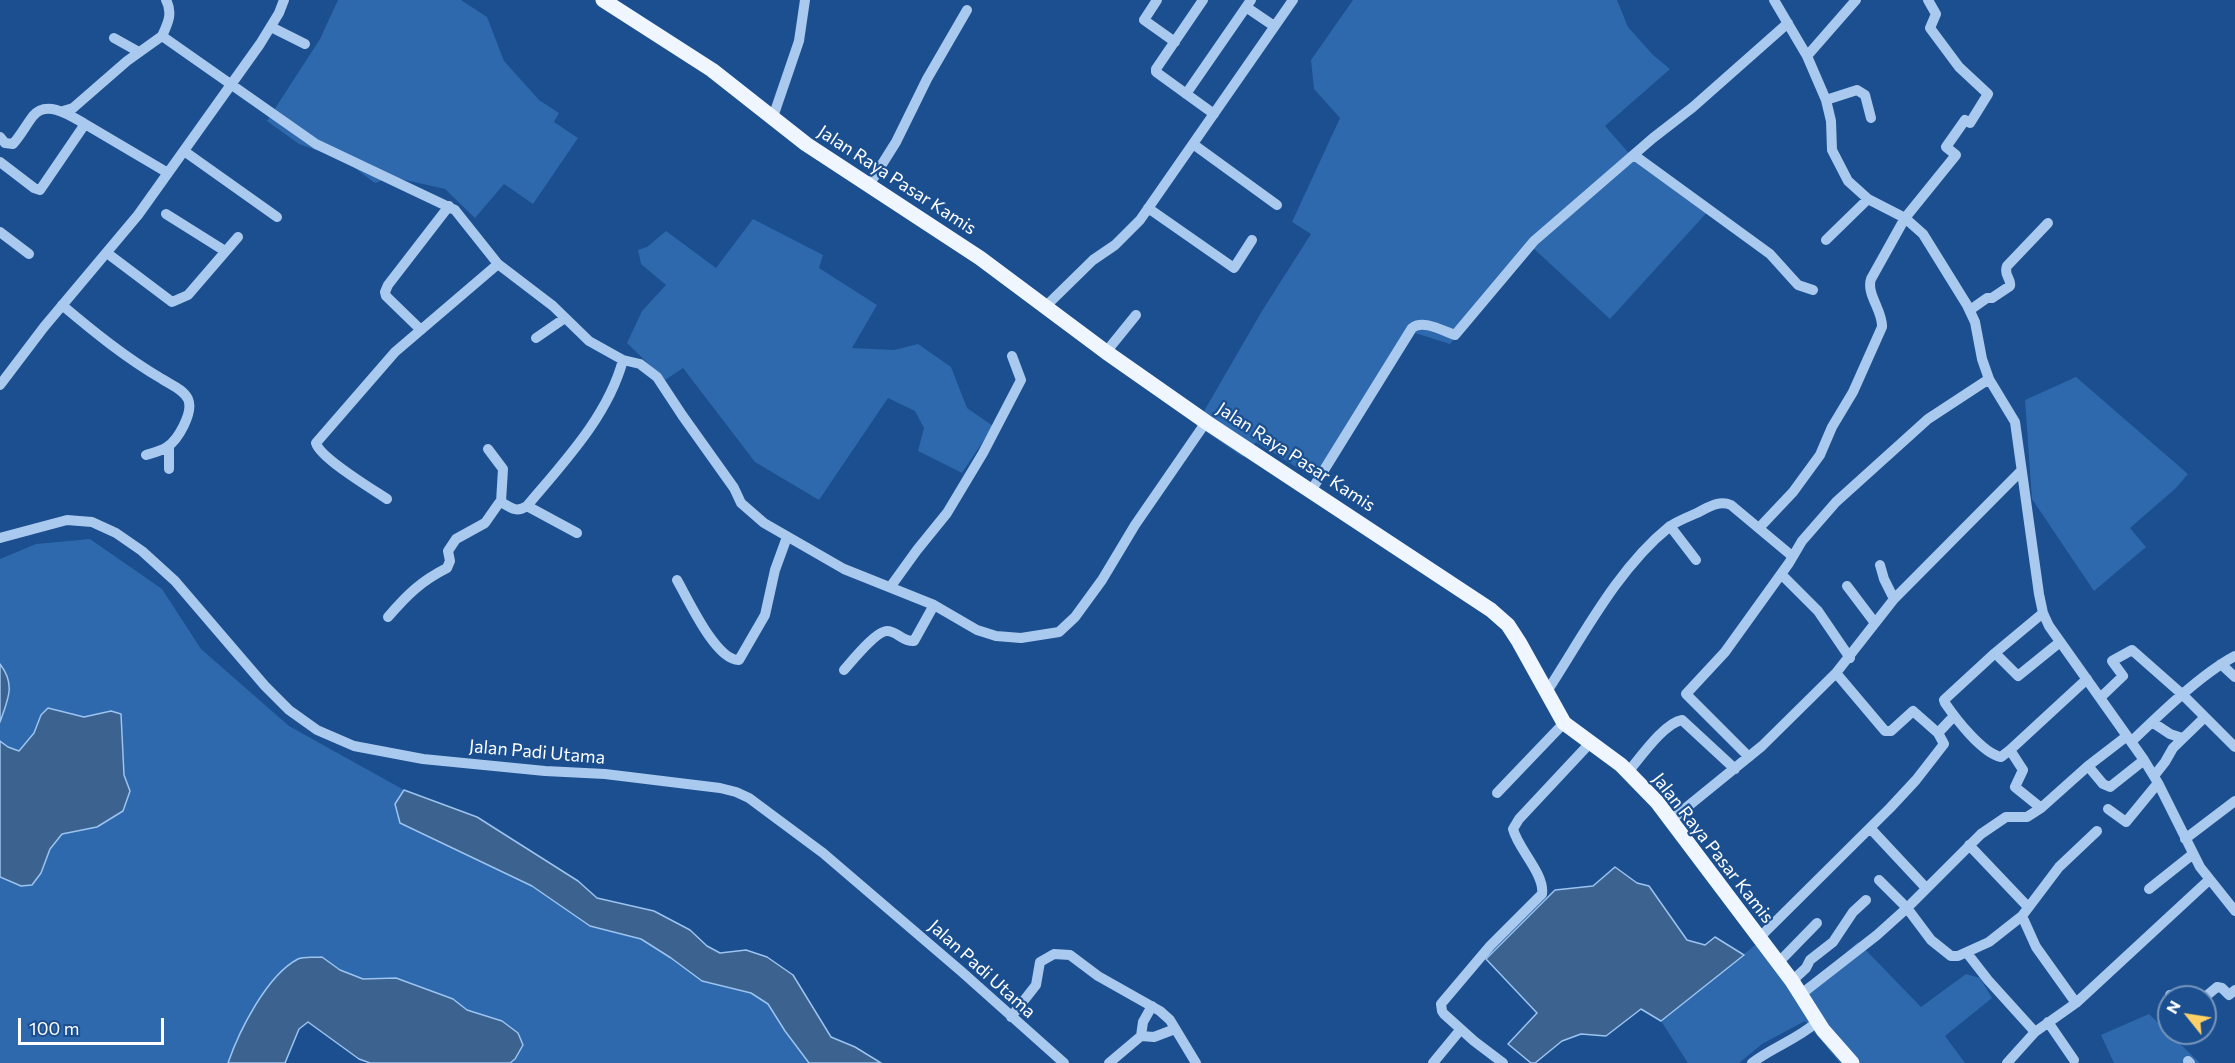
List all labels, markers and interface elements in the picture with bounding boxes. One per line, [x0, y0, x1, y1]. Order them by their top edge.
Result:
street label: Jalan Raya Pasar Kamis [814, 121, 980, 239]
street label: Jalan Raya Pasar Kamis [1213, 398, 1379, 516]
street label: Jalan Padi Utama [468, 735, 606, 769]
street label: Jalan Raya Pasar Kamis [1648, 769, 1778, 927]
street label: Jalan Padi Utama [924, 915, 1040, 1023]
north arrow [2157, 985, 2217, 1045]
text: N [2161, 997, 2184, 1017]
scale bar [21, 1006, 166, 1044]
text: 100 m [29, 1017, 79, 1039]

